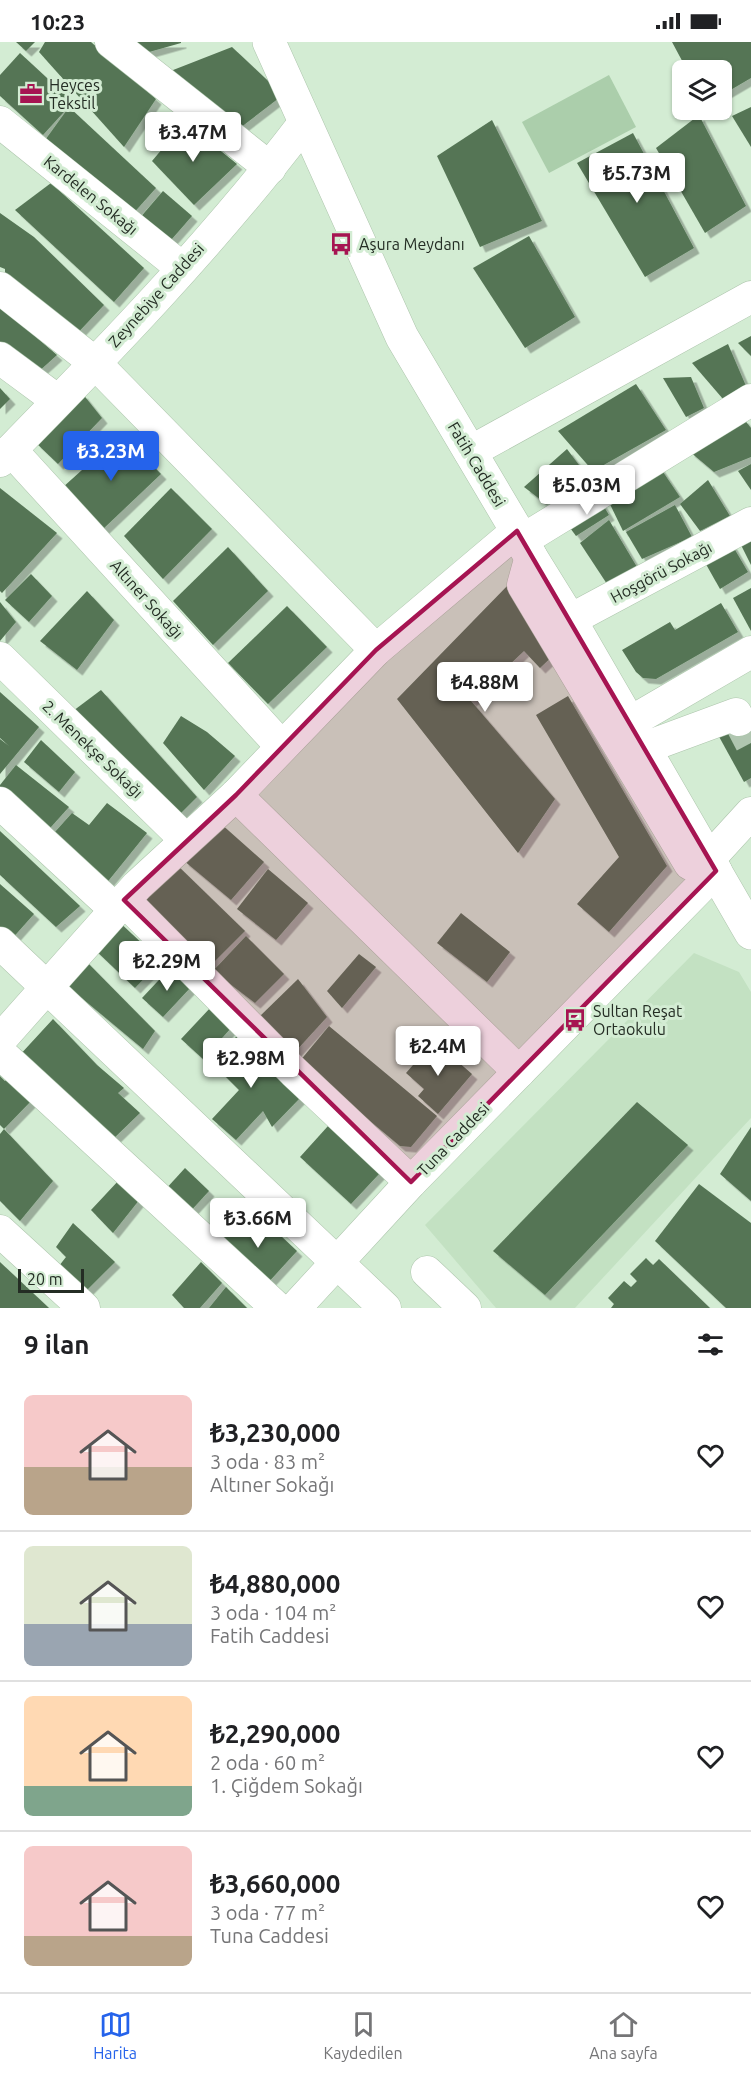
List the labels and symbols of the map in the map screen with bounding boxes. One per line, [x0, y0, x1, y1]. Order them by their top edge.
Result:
place label: Heyces Tekstil [49, 76, 100, 112]
office icon: Heyces Tekstil [18, 81, 44, 107]
pin: ₺3.47M [144, 112, 242, 163]
street label: Kardelen Sokağı [41, 152, 141, 238]
pin: ₺5.73M [588, 153, 686, 204]
bus stop icon: Aşura Meydanı [328, 231, 354, 257]
place label: Aşura Meydanı [359, 235, 465, 253]
street label: Zeynebiye Caddesi [105, 239, 207, 351]
street label: Fatih Caddesi [445, 418, 509, 510]
pin: ₺3.23M [62, 431, 160, 482]
pin: ₺5.03M [538, 465, 636, 516]
street label: Hoşgörü Sokağı [607, 538, 715, 606]
street label: Altıner Sokağı [107, 556, 187, 642]
pin: ₺4.88M [436, 662, 534, 713]
street label: 2. Menekşe Sokağı [39, 697, 147, 801]
pin: ₺2.29M [118, 941, 216, 992]
place label: Sultan Reşat Ortaokulu [593, 1002, 683, 1038]
bus stop icon: Sultan Reşat Ortaokulu [562, 1007, 588, 1033]
pin: ₺2.4M [396, 1026, 480, 1077]
pin: ₺2.98M [202, 1038, 300, 1089]
street label: Tuna Caddesi [414, 1099, 492, 1179]
pin: ₺3.66M [209, 1198, 307, 1249]
scale bar [18, 1266, 84, 1294]

